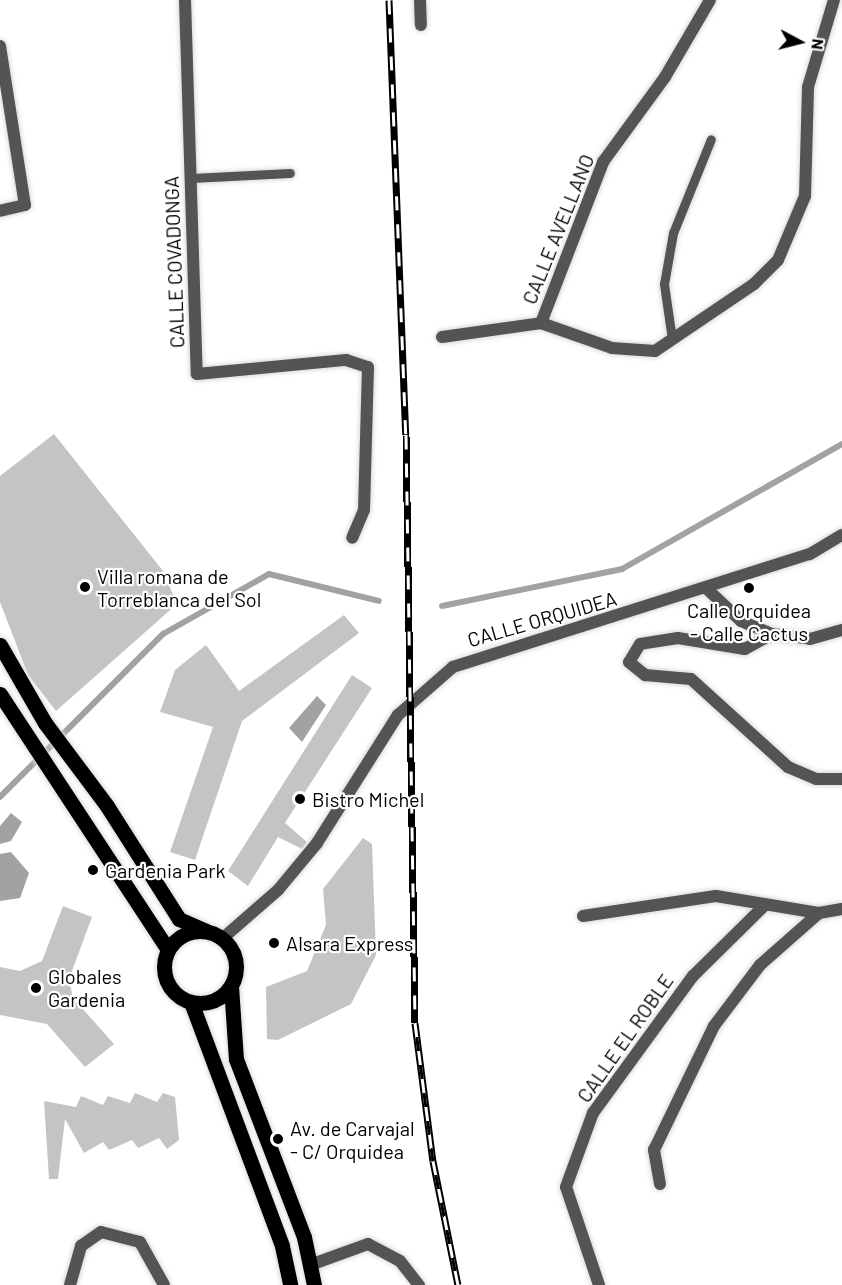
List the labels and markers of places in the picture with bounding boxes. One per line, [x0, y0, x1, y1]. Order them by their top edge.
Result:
place label: Villa romana de Torreblanca del Sol [97, 564, 261, 611]
marker: Villa romana de Torreblanca del Sol [78, 580, 92, 594]
marker: Calle Orquidea - Calle Cactus [742, 581, 756, 595]
place label: Calle Orquidea - Calle Cactus [687, 598, 811, 645]
place label: Bistro Michel [312, 787, 424, 811]
marker: Bistro Michel [293, 792, 307, 806]
place label: Gardenia Park [105, 858, 225, 882]
marker: Gardenia Park [86, 863, 100, 877]
place label: Alsara Express [286, 931, 413, 955]
marker: Alsara Express [267, 936, 281, 950]
place label: Globales Gardenia [48, 964, 125, 1011]
marker: Globales Gardenia [29, 981, 43, 995]
place label: Av. de Carvajal - C/ Orquidea [290, 1116, 415, 1163]
marker: Av. de Carvajal - C/ Orquidea [271, 1132, 285, 1146]

